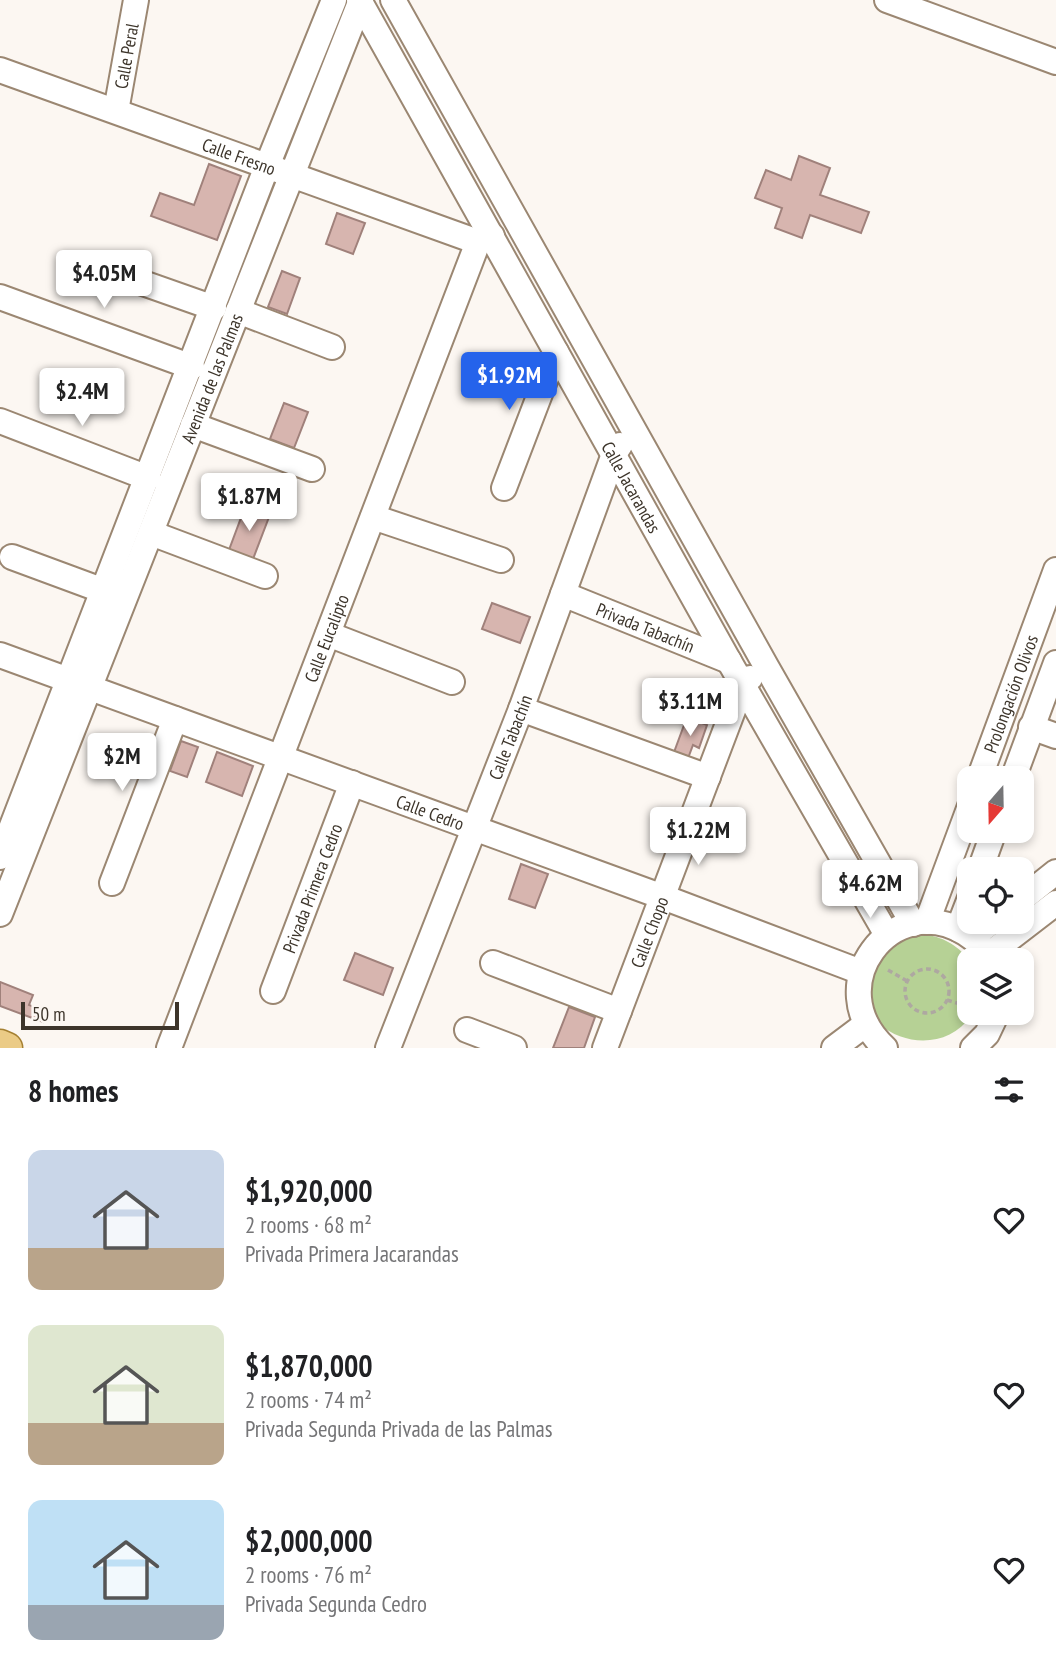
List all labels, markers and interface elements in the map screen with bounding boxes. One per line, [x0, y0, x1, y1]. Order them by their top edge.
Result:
street label: Calle Peral [109, 20, 143, 91]
street label: Calle Fresno [199, 132, 279, 180]
pin: $4.05M [47, 250, 161, 310]
text: $4.05M [72, 258, 136, 287]
street label: Avenida de las Palmas [176, 310, 248, 446]
pin: $1.92M [452, 352, 566, 412]
text: $1.92M [477, 360, 541, 389]
pin: $2.4M [33, 368, 131, 428]
text: $2.4M [55, 376, 109, 405]
street label: Calle Jacarandas [597, 437, 666, 537]
pin: $1.87M [192, 474, 306, 533]
text: $1.87M [217, 481, 281, 510]
street label: Calle Eucalipto [299, 591, 354, 685]
street label: Privada Tabachín [593, 597, 698, 657]
street label: Prolongación Olivos [978, 631, 1043, 756]
pin: $3.11M [633, 678, 747, 738]
text: $3.11M [658, 686, 722, 715]
street label: Calle Tabachín [483, 691, 537, 783]
pin: $2M [88, 734, 156, 793]
text: $2M [103, 741, 141, 770]
north arrow [957, 766, 1034, 844]
map controls [957, 766, 1034, 1025]
street label: Calle Cedro [393, 789, 468, 835]
pin: $1.22M [641, 808, 755, 867]
text: $1.22M [666, 815, 730, 844]
street label: Privada Primera Cedro [277, 820, 347, 956]
button: locate [957, 857, 1034, 934]
pin: $4.62M [813, 860, 927, 920]
text: $4.62M [838, 868, 902, 897]
street label: Calle Chopo [625, 893, 673, 971]
button: layers [957, 948, 1034, 1025]
scale bar [21, 999, 178, 1031]
text: 50 m [32, 1002, 66, 1026]
text: 8 homes [28, 1071, 119, 1110]
icon: filters [990, 1071, 1028, 1109]
text: $1,920,000 [245, 1171, 373, 1210]
icon: home [84, 1178, 168, 1262]
icon: heart [990, 1201, 1028, 1239]
text: 2 rooms · 68 m² [245, 1210, 372, 1239]
text: Privada Primera Jacarandas [245, 1239, 459, 1268]
text: $1,870,000 [245, 1346, 373, 1385]
icon: home [84, 1353, 168, 1437]
icon: heart [990, 1376, 1028, 1414]
text: 2 rooms · 74 m² [245, 1385, 372, 1414]
text: Privada Segunda Privada de las Palmas [245, 1414, 552, 1443]
text: $2,000,000 [245, 1521, 373, 1560]
icon: home [84, 1528, 168, 1612]
icon: heart [990, 1551, 1028, 1589]
text: 2 rooms · 76 m² [245, 1560, 372, 1589]
text: Privada Segunda Cedro [245, 1589, 427, 1618]

